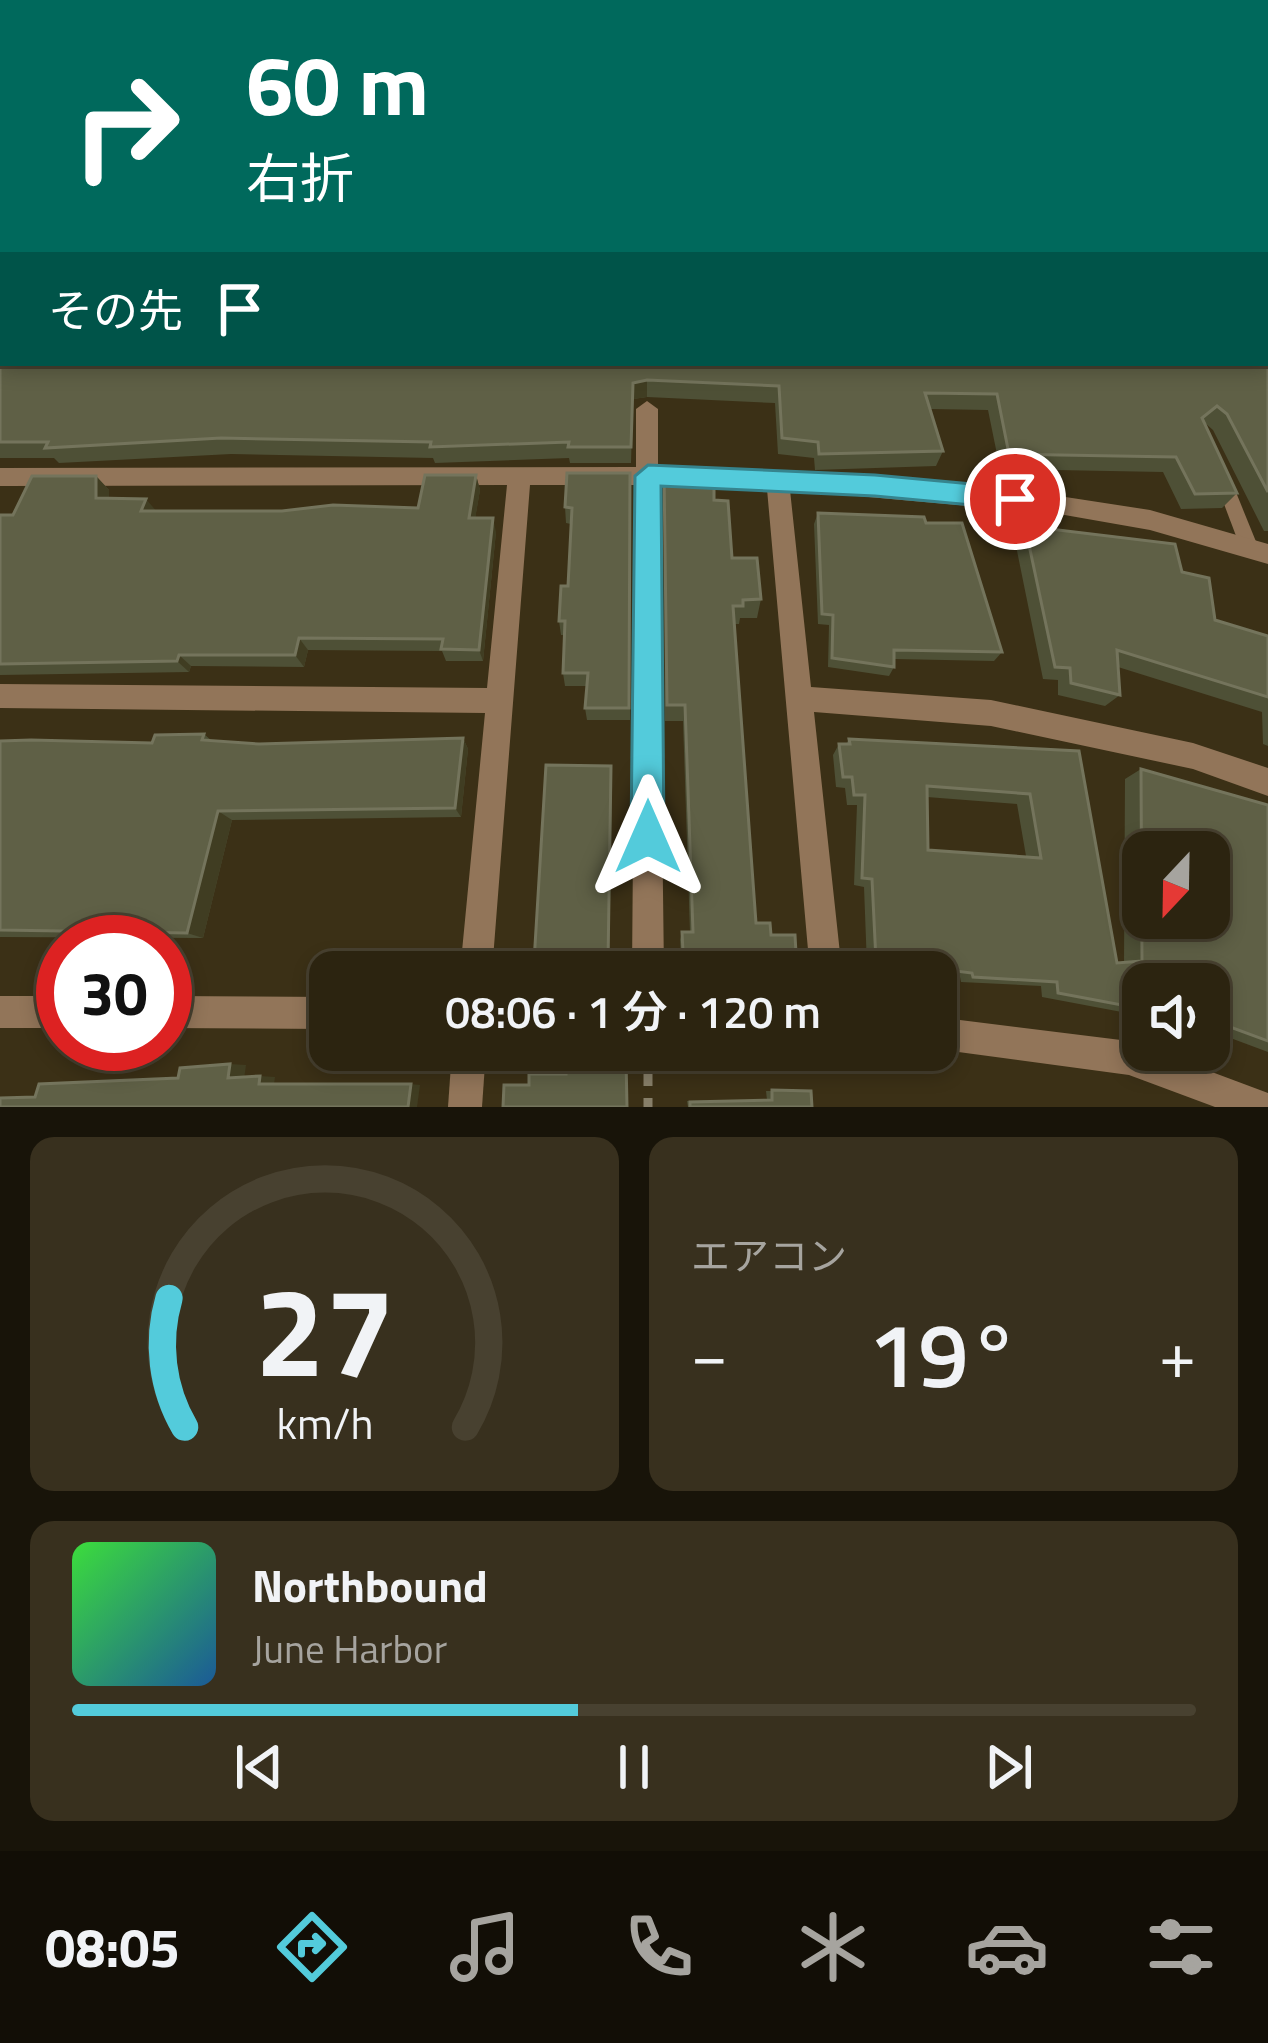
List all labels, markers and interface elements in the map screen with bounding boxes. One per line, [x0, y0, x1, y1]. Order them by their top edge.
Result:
text: 60 m [246, 20, 429, 148]
icon: right [48, 48, 204, 204]
text: 右折 [246, 137, 354, 219]
text: その先 [48, 276, 183, 344]
icon: arrive [207, 276, 273, 342]
pin [964, 448, 1066, 550]
icon: arrive [982, 466, 1048, 532]
position arrow [585, 774, 711, 900]
north arrow [1122, 831, 1230, 939]
map controls [1122, 831, 1230, 1071]
speed limit sign: 30 [36, 915, 192, 1071]
button: sound [1122, 963, 1230, 1071]
text: 08:06 · 1 分 · 120 m [445, 977, 821, 1045]
text: エアコン [691, 1226, 847, 1285]
text: 27 [255, 1235, 394, 1424]
text: 19° [868, 1285, 1019, 1422]
text: − [691, 1303, 728, 1404]
text: + [1159, 1303, 1196, 1404]
text: km/h [276, 1390, 373, 1456]
text: Northbound [252, 1551, 488, 1619]
text: June Harbor [252, 1619, 447, 1678]
icon: previous [226, 1734, 292, 1800]
icon: pause [601, 1734, 667, 1800]
icon: next [976, 1734, 1042, 1800]
icon: directions [270, 1905, 354, 1989]
icon: music [443, 1905, 527, 1989]
icon: phone [617, 1905, 701, 1989]
icon: climate [791, 1905, 875, 1989]
icon: car [965, 1905, 1049, 1989]
icon: filters [1139, 1905, 1223, 1989]
text: 08:05 [45, 1906, 180, 1988]

